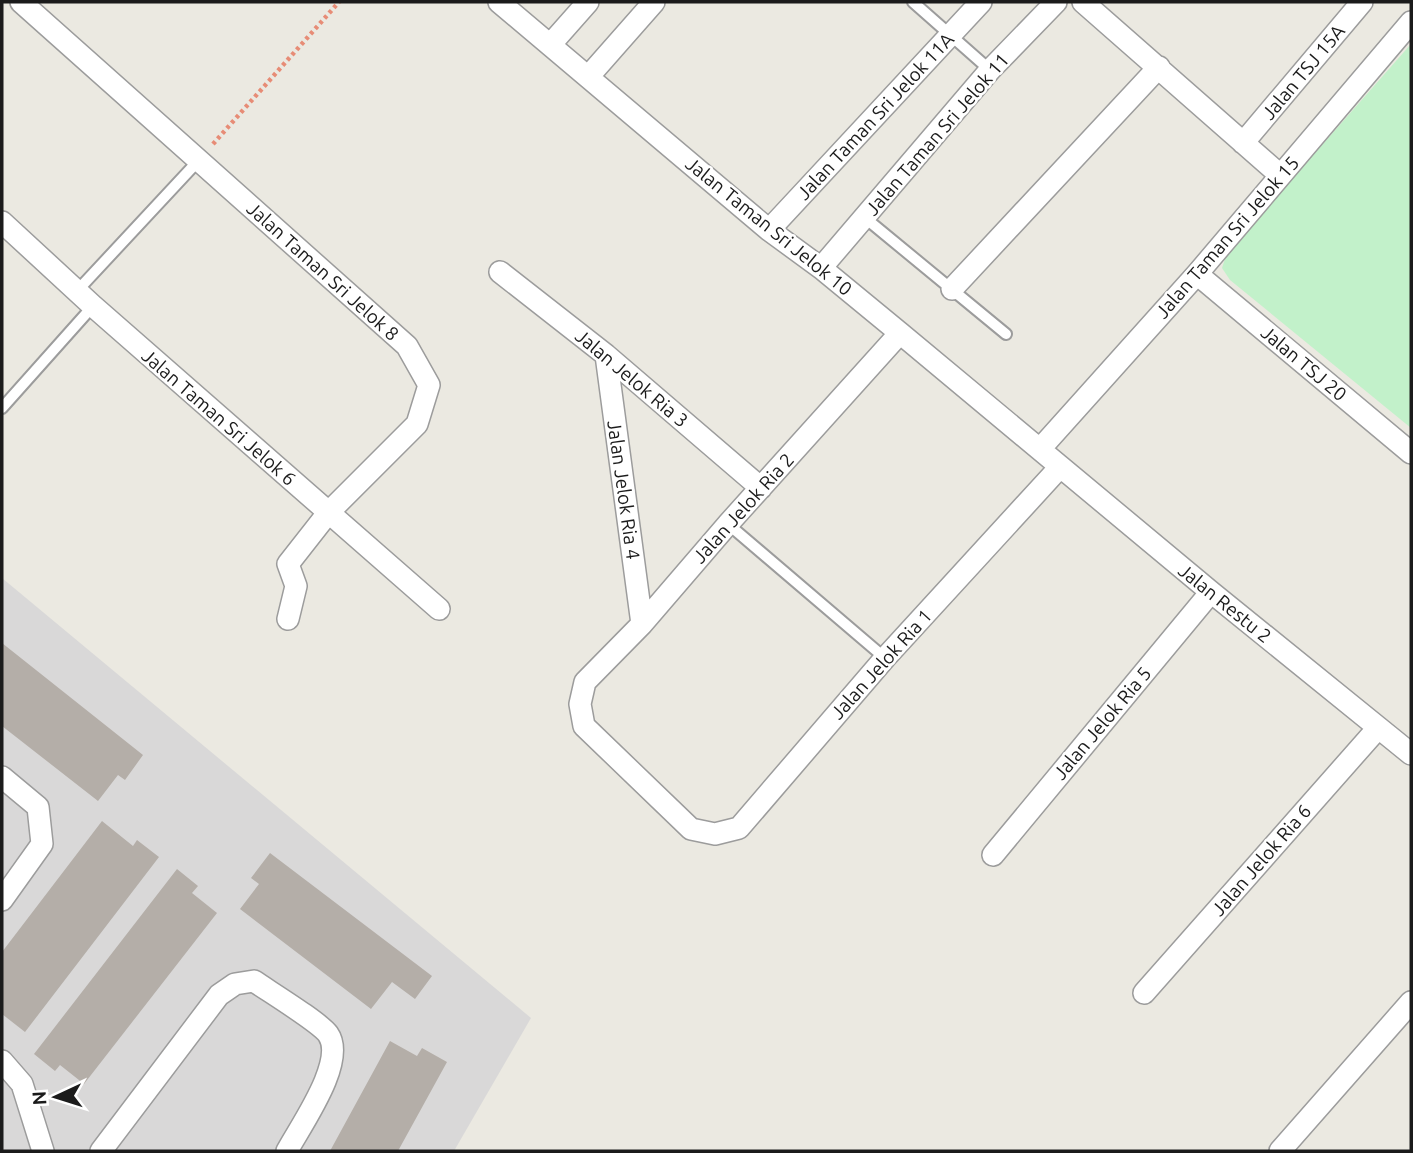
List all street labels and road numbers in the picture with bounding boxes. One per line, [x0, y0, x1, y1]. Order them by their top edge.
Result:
street label: Jalan TSJ 15A [1257, 20, 1349, 124]
street label: Jalan Taman Sri Jelok 11A [792, 28, 958, 204]
street label: Jalan Taman Sri Jelok 11 [860, 48, 1014, 220]
street label: Jalan Taman Sri Jelok 15 [1151, 151, 1303, 323]
street label: Jalan Taman Sri Jelok 10 [681, 152, 857, 300]
street label: Jalan Taman Sri Jelok 8 [243, 197, 403, 345]
street label: Jalan TSJ 20 [1257, 321, 1351, 405]
street label: Jalan Jelok Ria 3 [571, 324, 693, 432]
street label: Jalan Taman Sri Jelok 6 [138, 344, 300, 490]
street label: Jalan Jelok Ria 4 [603, 419, 645, 561]
street label: Jalan Jelok Ria 2 [688, 449, 798, 567]
street label: Jalan Restu 2 [1174, 559, 1276, 647]
street label: Jalan Jelok Ria 1 [826, 605, 936, 723]
street label: Jalan Jelok Ria 5 [1048, 662, 1156, 784]
street label: Jalan Jelok Ria 6 [1207, 800, 1315, 920]

